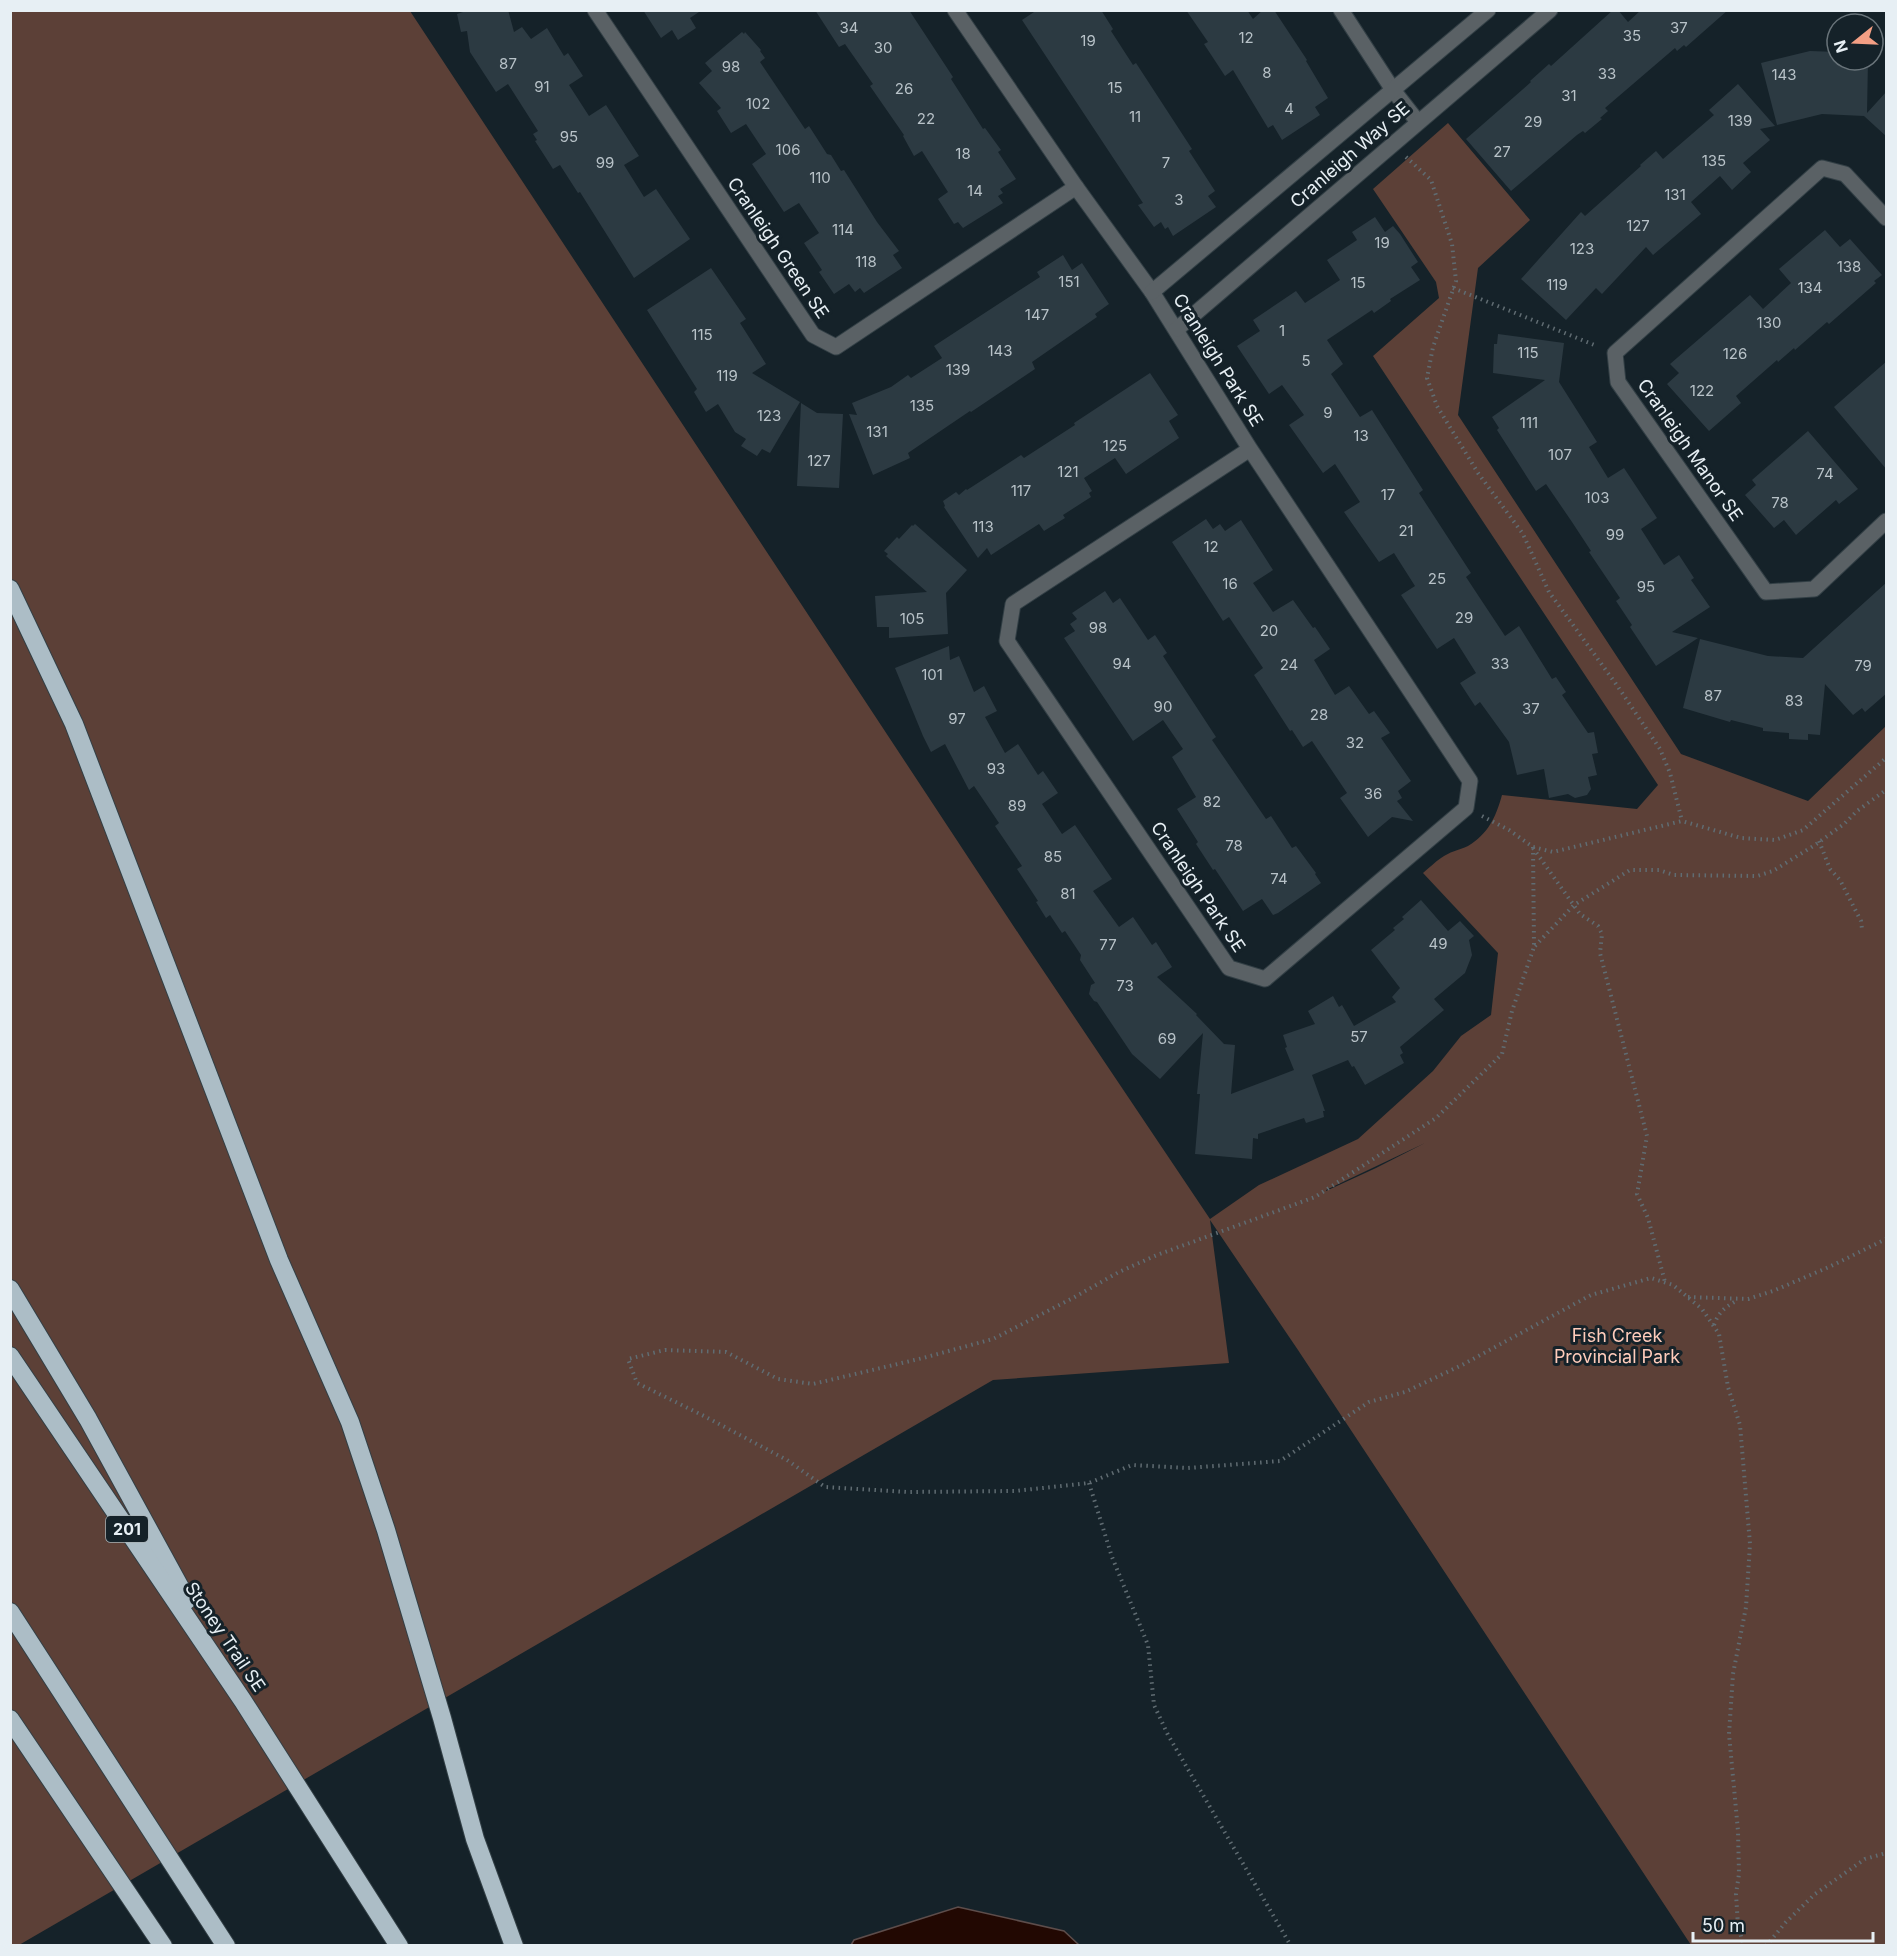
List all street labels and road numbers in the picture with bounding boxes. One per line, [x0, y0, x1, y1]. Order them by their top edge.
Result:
street label: Cranleigh Way SE [1286, 97, 1413, 212]
street label: Cranleigh Green SE [723, 173, 833, 322]
street label: Cranleigh Park SE [1169, 289, 1268, 430]
street label: Cranleigh Manor SE [1633, 375, 1747, 525]
street label: Cranleigh Park SE [1147, 818, 1250, 956]
road number: 201 [106, 1516, 148, 1542]
street label: Stoney Trail SE [181, 1578, 270, 1696]

